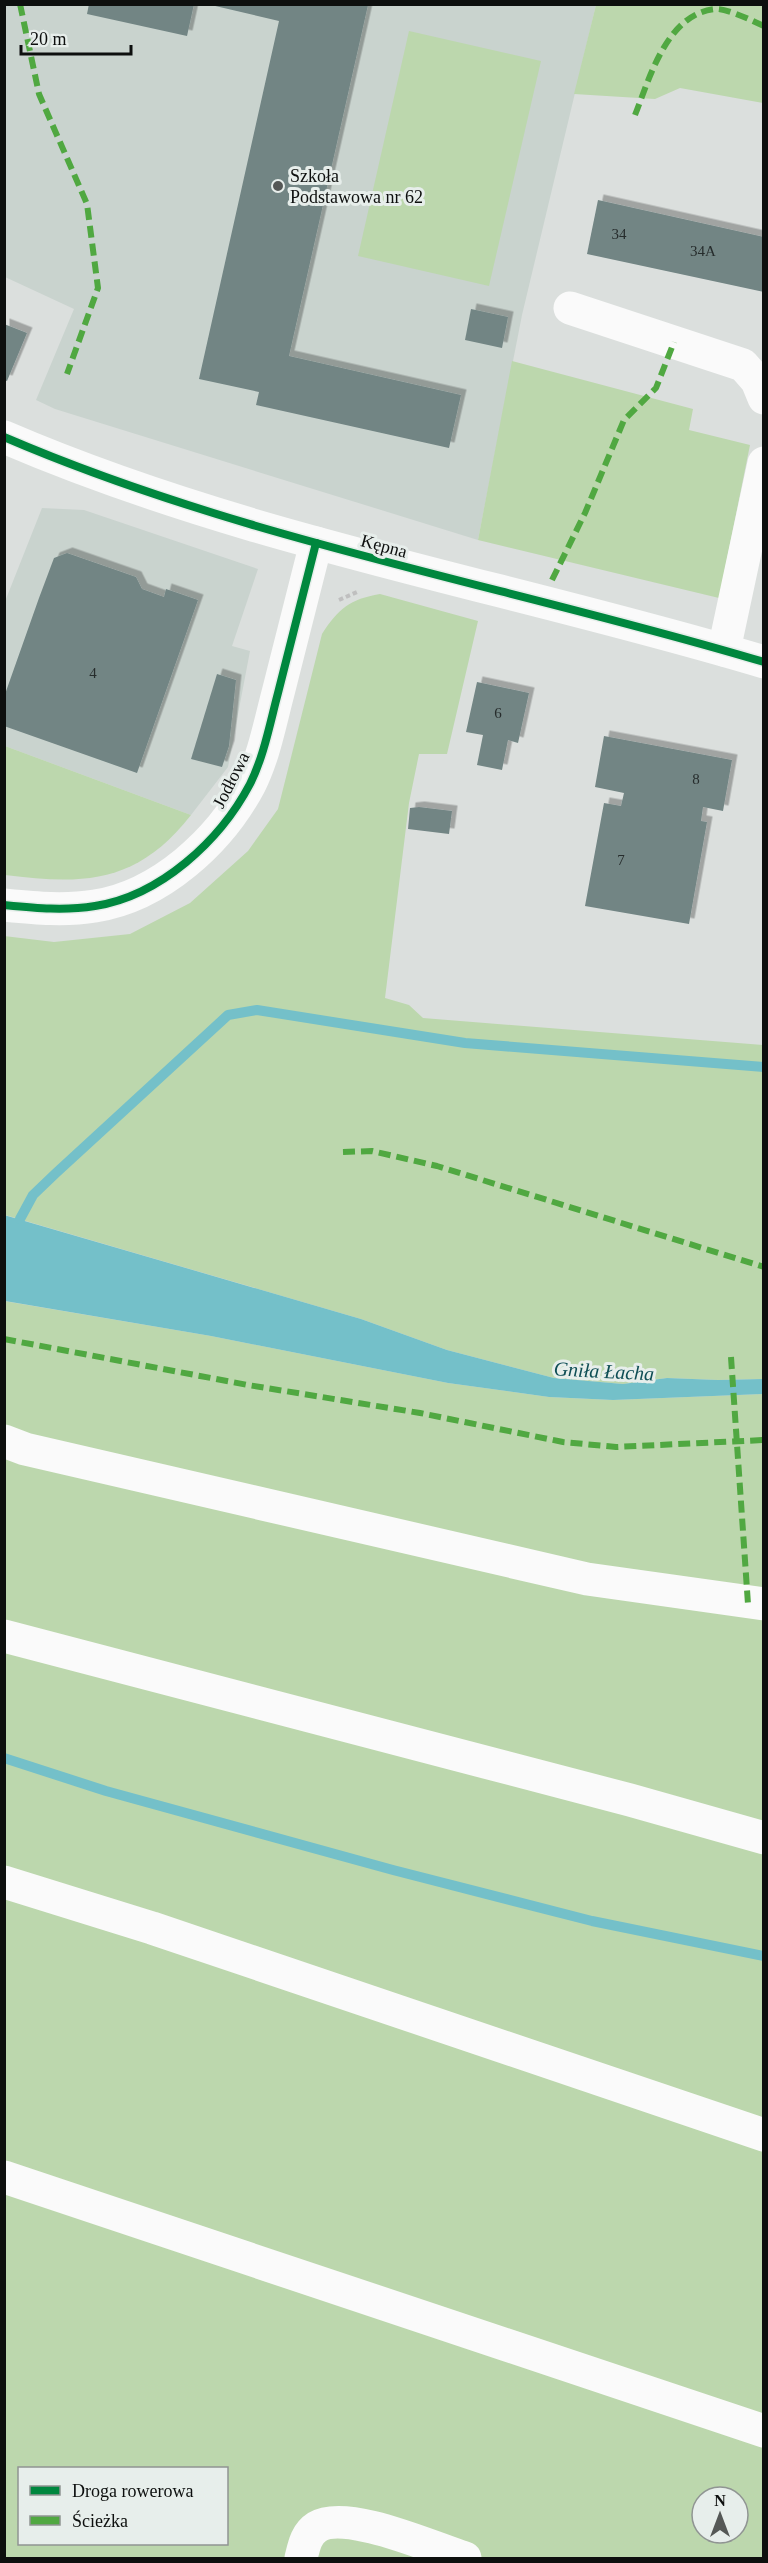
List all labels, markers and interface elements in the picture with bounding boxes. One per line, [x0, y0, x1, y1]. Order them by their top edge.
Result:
scale bar [21, 18, 130, 56]
text: 20 m [30, 29, 67, 49]
place label: Szkoła Podstawowa nr 62 [290, 166, 423, 207]
marker: Szkoła Podstawowa nr 62 [271, 179, 285, 193]
house number: 34 [612, 226, 627, 242]
house number: 34A [690, 243, 716, 259]
street label: Kępna [359, 530, 409, 562]
house number: 4 [89, 665, 97, 681]
house number: 6 [494, 705, 502, 721]
street label: Jodłowa [208, 749, 254, 811]
house number: 8 [692, 771, 700, 787]
house number: 7 [617, 852, 625, 868]
water label: Gniła Łacha [553, 1357, 655, 1385]
legend [18, 2467, 228, 2545]
text: Droga rowerowa [72, 2481, 193, 2501]
north arrow [690, 2485, 750, 2545]
text: N [714, 2492, 726, 2509]
text: Ścieżka [72, 2510, 128, 2531]

